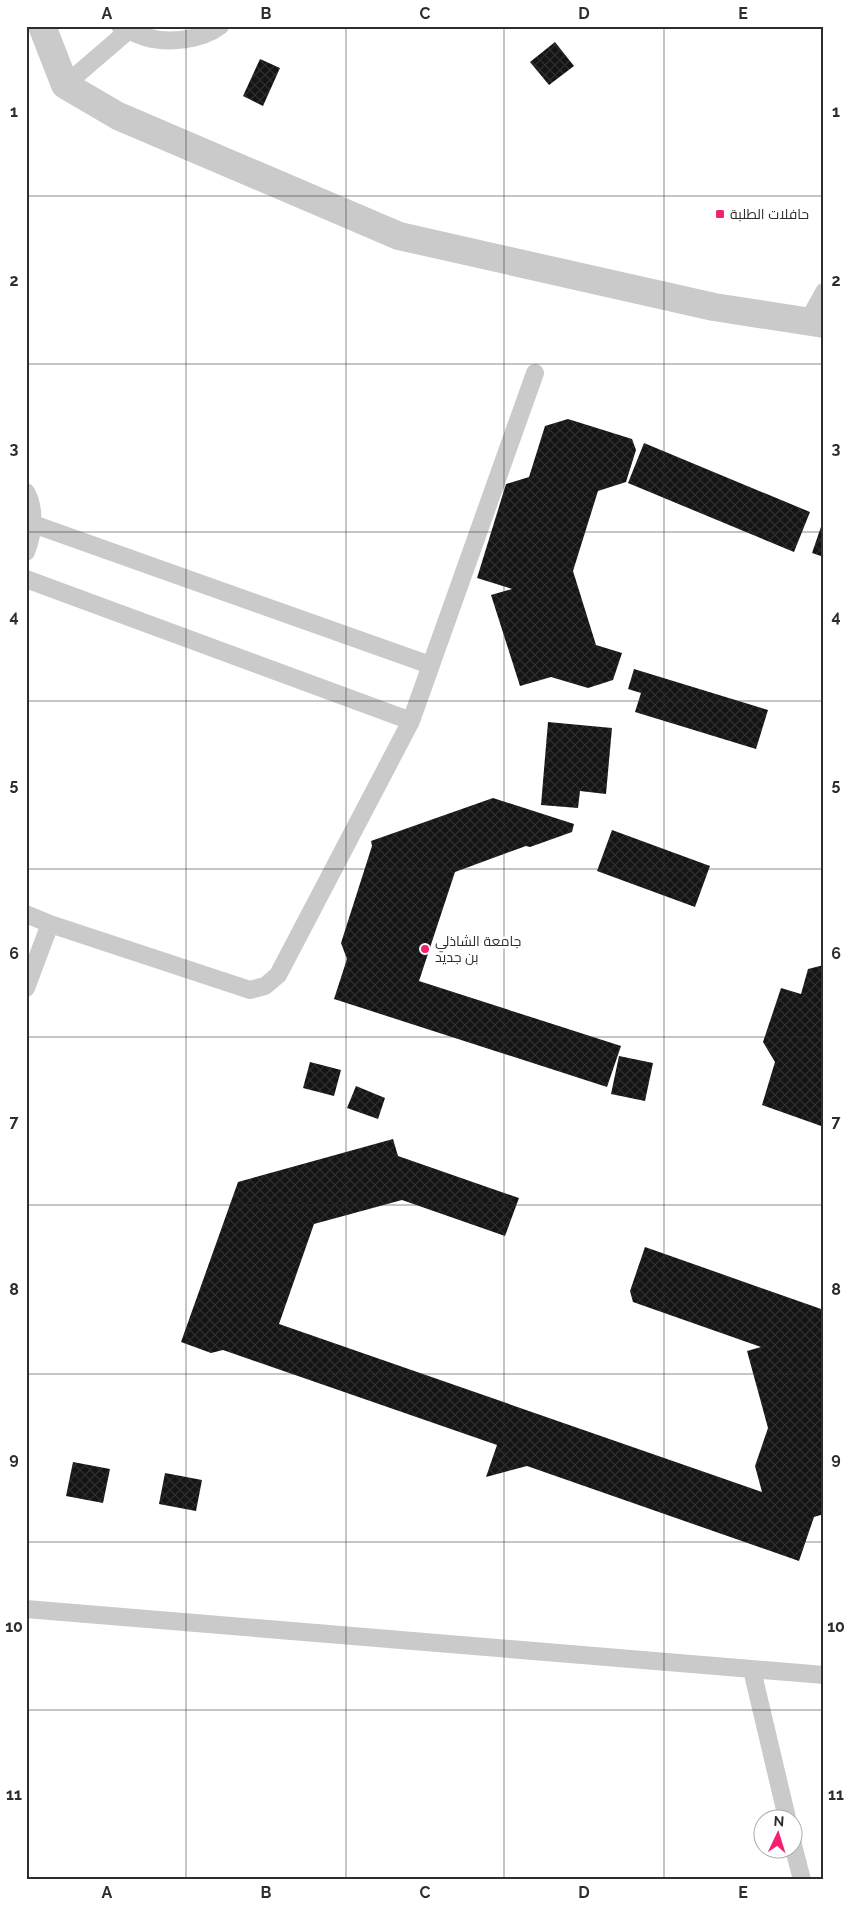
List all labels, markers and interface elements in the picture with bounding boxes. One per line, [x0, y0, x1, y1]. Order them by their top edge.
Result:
text: A [102, 4, 113, 23]
text: B [261, 4, 272, 23]
text: C [420, 4, 431, 23]
text: D [578, 4, 590, 23]
text: E [738, 4, 748, 23]
text: 1 [10, 102, 18, 121]
text: 1 [832, 102, 840, 121]
place label: حافلات الطلبة [730, 206, 809, 222]
marker: حافلات الطلبة [714, 208, 726, 220]
text: 2 [9, 271, 19, 290]
text: 2 [831, 271, 841, 290]
text: 3 [10, 439, 19, 458]
text: 3 [832, 439, 841, 458]
text: 4 [9, 607, 19, 626]
text: 4 [831, 607, 841, 626]
text: 5 [10, 775, 19, 794]
text: 5 [832, 775, 841, 794]
place label: جامعة الشاذلي بن جديد [435, 933, 521, 965]
marker: جامعة الشاذلي بن جديد [419, 943, 431, 955]
text: 6 [9, 944, 19, 963]
text: 6 [831, 944, 841, 963]
text: 7 [10, 1112, 19, 1131]
text: 7 [832, 1112, 841, 1131]
text: 8 [9, 1280, 19, 1299]
text: 8 [831, 1280, 841, 1299]
text: 9 [9, 1449, 19, 1468]
text: 9 [831, 1449, 841, 1468]
text: 10 [5, 1617, 23, 1636]
text: 10 [827, 1617, 845, 1636]
text: 11 [6, 1785, 22, 1804]
text: 11 [828, 1785, 844, 1804]
north arrow [752, 1808, 802, 1858]
text: N [773, 1813, 785, 1829]
text: A [102, 1883, 113, 1902]
text: B [261, 1883, 272, 1902]
text: C [420, 1883, 431, 1902]
text: D [578, 1883, 590, 1902]
text: E [738, 1883, 748, 1902]

